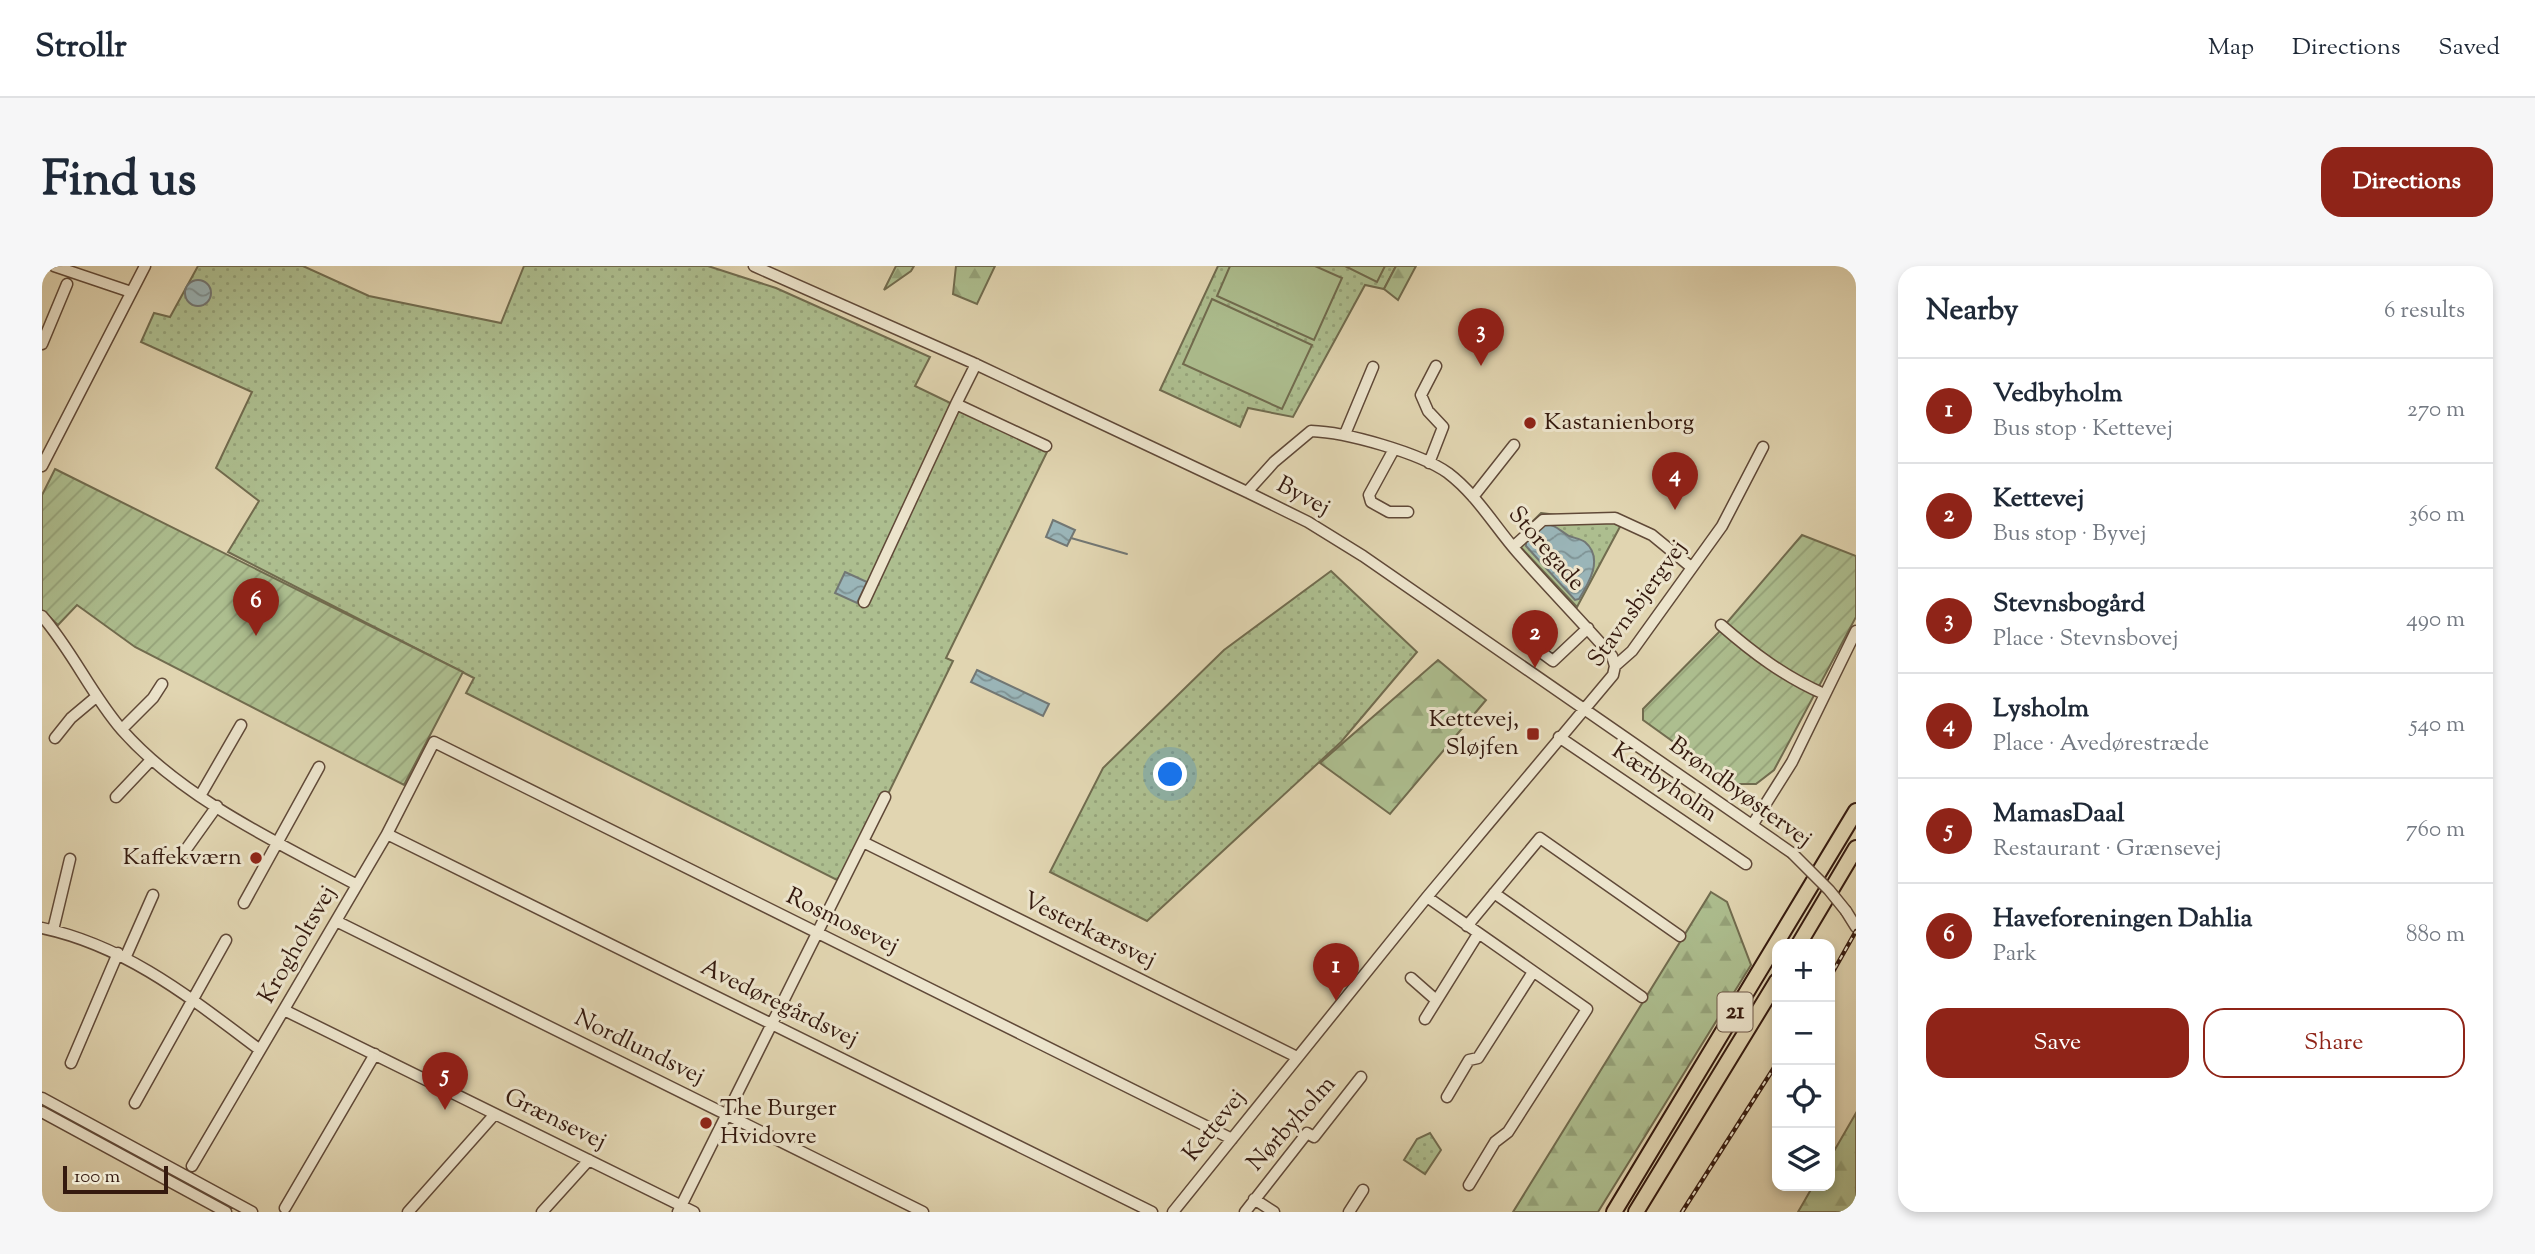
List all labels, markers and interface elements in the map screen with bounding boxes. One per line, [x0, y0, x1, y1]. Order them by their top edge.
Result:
text: Strollr [35, 24, 127, 72]
text: Map [2208, 31, 2254, 65]
text: Directions [2292, 31, 2400, 65]
text: Saved [2438, 31, 2500, 65]
text: Find us [42, 147, 196, 217]
button: Directions [2321, 147, 2493, 217]
text: Nearby [1926, 290, 2018, 333]
text: 6 results [2384, 295, 2465, 328]
pin: 3 [1458, 308, 1504, 366]
text: Vedbyholm [1993, 376, 2123, 413]
text: 1 [1945, 394, 1953, 427]
text: 270 m [2407, 394, 2465, 427]
place label: Kastanienborg [1544, 406, 1694, 440]
text: Bus stop · Kettevej [1993, 413, 2173, 446]
marker: Kastanienborg [1522, 415, 1538, 431]
pin: 4 [1652, 452, 1698, 510]
street label: Byvej [1270, 469, 1336, 525]
text: Kettevej [1993, 481, 2084, 518]
street label: Storegade [1499, 499, 1593, 599]
text: 2 [1944, 499, 1954, 532]
text: 360 m [2408, 499, 2465, 532]
text: Bus stop · Byvej [1993, 518, 2147, 551]
street label: Stavnsbjergvej [1580, 533, 1696, 675]
pin: 6 [233, 578, 279, 636]
text: Stevnsbogård [1993, 586, 2145, 623]
text: 3 [1944, 604, 1954, 637]
text: 490 m [2406, 604, 2465, 637]
pin: 2 [1512, 610, 1558, 668]
text: Place · Stevnsbovej [1993, 623, 2179, 656]
text: Lysholm [1993, 691, 2089, 728]
place label: Kettevej, Sløjfen [1429, 703, 1519, 765]
text: 4 [1943, 709, 1955, 742]
text: 540 m [2410, 709, 2465, 742]
marker: Kettevej, Sløjfen [1525, 726, 1541, 742]
text: Place · Avedørestræde [1993, 728, 2209, 761]
street label: Brøndbyøstervej [1662, 729, 1818, 857]
street label: Kærbyholm [1604, 735, 1724, 831]
your location [1153, 757, 1187, 791]
text: MamasDaal [1993, 796, 2124, 833]
text: 5 [1945, 814, 1953, 847]
text: 760 m [2406, 814, 2465, 847]
text: Restaurant · Grænsevej [1993, 833, 2221, 866]
place label: Kaffekværn [123, 841, 242, 875]
marker: Kaffekværn [248, 850, 264, 866]
street label: Krogholtsvej [250, 880, 346, 1010]
street label: Rosmosevej [780, 880, 904, 964]
street label: Vesterkærsvej [1017, 884, 1161, 978]
text: Haveforeningen Dahlia [1993, 901, 2253, 938]
text: 6 [1943, 919, 1955, 952]
text: 880 m [2406, 919, 2465, 952]
text: Park [1993, 938, 2037, 971]
map controls [1772, 939, 1835, 1191]
button: + [1772, 939, 1835, 1002]
pin: 1 [1313, 943, 1359, 1001]
street label: Avedøregårdsvej [694, 951, 864, 1057]
road number: 21 [1718, 992, 1752, 1032]
street label: Nordlundsvej [568, 1002, 710, 1094]
button: − [1772, 1002, 1835, 1065]
button: Save [1926, 1008, 2189, 1078]
button: Share [2203, 1008, 2465, 1078]
pin: 5 [422, 1052, 468, 1110]
button: locate [1772, 1065, 1835, 1128]
street label: Nørbyholm [1240, 1069, 1344, 1179]
street label: Grænsevej [498, 1081, 612, 1159]
street label: Kettevej [1175, 1083, 1255, 1169]
place label: The Burger Hvidovre [720, 1092, 837, 1154]
marker: The Burger Hvidovre [698, 1115, 714, 1131]
button: layers [1772, 1128, 1835, 1191]
scale bar [63, 1163, 168, 1195]
text: 100 m [74, 1164, 120, 1191]

